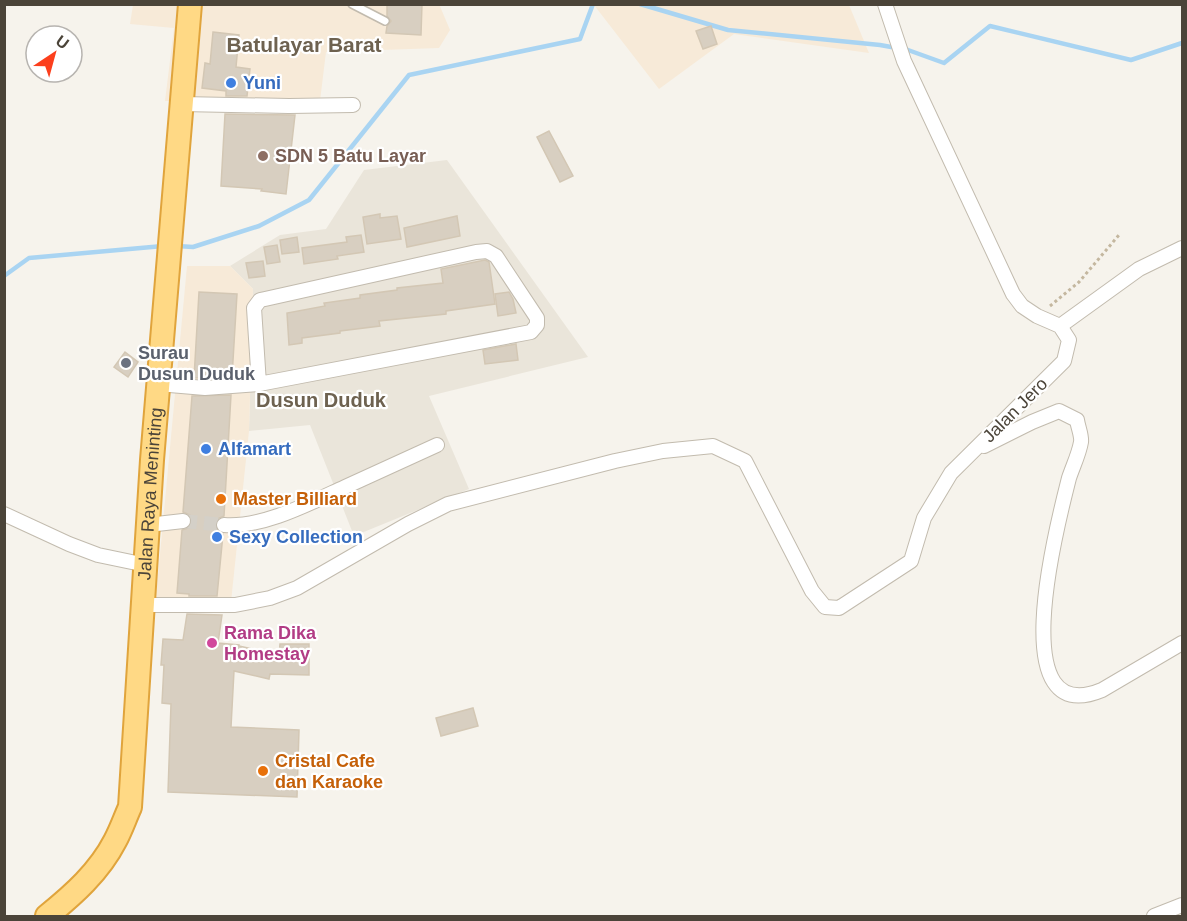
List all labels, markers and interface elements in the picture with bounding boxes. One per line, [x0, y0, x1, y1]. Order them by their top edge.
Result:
north arrow [24, 24, 84, 84]
text: U [53, 32, 72, 53]
district label: Batulayar Barat [226, 33, 382, 56]
place label: Yuni [243, 73, 281, 93]
marker: Yuni [224, 76, 238, 90]
place label: SDN 5 Batu Layar [275, 146, 426, 166]
marker: SDN 5 Batu Layar [256, 149, 270, 163]
place label: Surau Dusun Duduk [138, 343, 256, 384]
marker: Surau Dusun Duduk [119, 356, 133, 370]
street label: Jalan Jero [979, 374, 1051, 446]
district label: Dusun Duduk [256, 389, 387, 411]
street label: Jalan Raya Meninting [134, 407, 166, 581]
place label: Alfamart [218, 439, 291, 459]
marker: Alfamart [199, 442, 213, 456]
place label: Master Billiard [233, 489, 357, 509]
marker: Master Billiard [214, 492, 228, 506]
place label: Sexy Collection [229, 527, 363, 547]
marker: Sexy Collection [210, 530, 224, 544]
place label: Rama Dika Homestay [224, 623, 317, 664]
marker: Rama Dika Homestay [205, 636, 219, 650]
place label: Cristal Cafe dan Karaoke [275, 751, 383, 792]
marker: Cristal Cafe dan Karaoke [256, 764, 270, 778]

